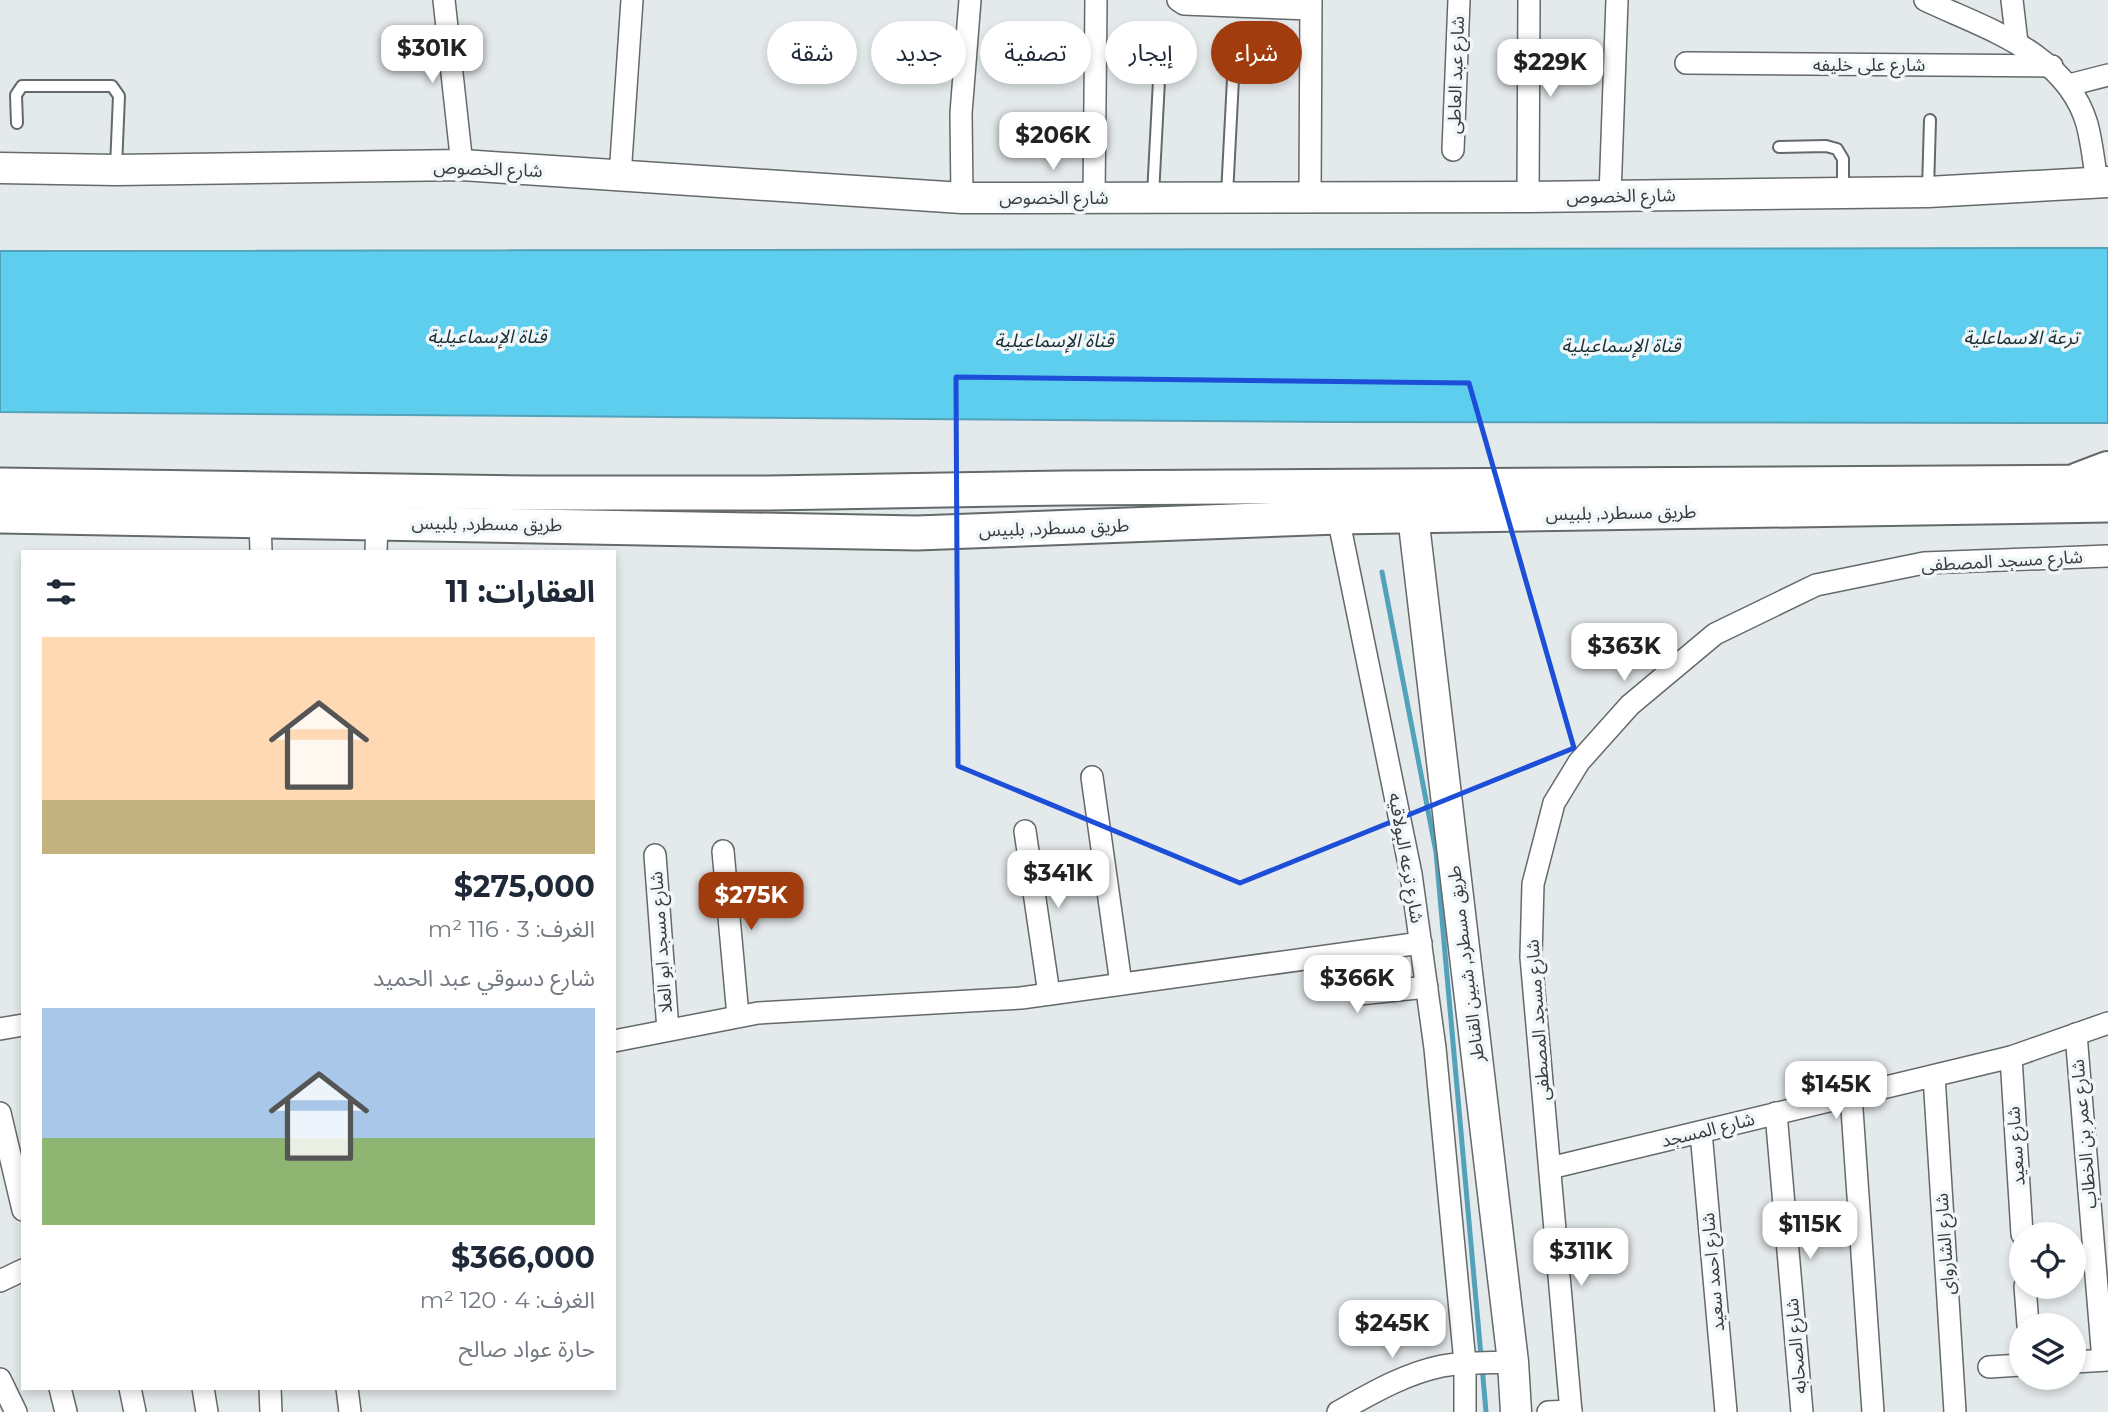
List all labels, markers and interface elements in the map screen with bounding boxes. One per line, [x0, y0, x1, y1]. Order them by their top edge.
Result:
street label: شارع عبد العاطى [1443, 15, 1472, 135]
chip: شقة [767, 21, 857, 84]
chip: جديد [871, 21, 966, 84]
chip: تصفية [980, 21, 1091, 84]
chip: إيجار [1105, 21, 1197, 84]
chip: شراء [1211, 21, 1302, 84]
pin: $301K [383, 25, 481, 85]
text: $301K [397, 34, 467, 62]
pin: $229K [1501, 40, 1599, 99]
text: $229K [1513, 48, 1587, 76]
street label: شارع على خليفه [1813, 54, 1925, 79]
pin: $206K [1004, 113, 1102, 172]
text: $206K [1015, 121, 1091, 149]
street label: شارع الخصوص [433, 156, 543, 185]
street label: شارع الخصوص [1566, 184, 1676, 211]
street label: شارع الخصوص [999, 187, 1109, 212]
water label: قناة الإسماعيلية [428, 325, 548, 349]
water label: ترعة الاسماعلية [1963, 326, 2081, 349]
water label: قناة الإسماعيلية [995, 329, 1115, 353]
water label: قناة الإسماعيلية [1562, 334, 1682, 358]
street label: طريق مسطرد, بلبيس [1546, 501, 1696, 525]
street label: طريق مسطرد, بلبيس [412, 512, 562, 536]
street label: طريق مسطرد, بلبيس [978, 514, 1130, 542]
street label: شارع مسجد المصطفى [1921, 546, 2083, 579]
icon: filters [42, 573, 80, 611]
text: العقارات: 11 [446, 573, 595, 610]
pin: $363K [1575, 624, 1673, 683]
text: $363K [1587, 632, 1661, 660]
icon: home [256, 682, 382, 808]
street label: شارع ترعه البولاقيه [1381, 791, 1428, 925]
pin: $341K [1009, 850, 1107, 910]
text: $341K [1023, 859, 1093, 887]
street label: طريق مسطرد, شبين القناطر [1443, 864, 1489, 1065]
text: $275,000 [454, 868, 595, 905]
street label: شارع مسجد ابو العلا [645, 870, 680, 1013]
pin: $275K [702, 872, 800, 932]
text: $275K [715, 881, 787, 909]
text: الغرف: 3 · 116 m² [428, 915, 595, 943]
street label: شارع مسجد المصطفى [1521, 938, 1558, 1101]
pin: $366K [1308, 956, 1406, 1015]
text: شارع دسوقي عبد الحميد [373, 964, 595, 992]
text: $366K [1320, 964, 1394, 992]
icon: home [256, 1053, 382, 1179]
street label: شارع عمر بن الخطاب [2066, 1058, 2104, 1210]
pin: $145K [1787, 1062, 1885, 1121]
text: $145K [1801, 1070, 1871, 1098]
street label: شارع سعيد [2002, 1105, 2033, 1186]
street label: شارع المسجد [1659, 1108, 1758, 1155]
street label: شارع الشارواى [1930, 1192, 1963, 1296]
pin: $115K [1761, 1202, 1859, 1261]
text: $115K [1778, 1210, 1842, 1238]
street label: شارع احمد سعيد [1697, 1211, 1732, 1332]
map controls [2009, 1222, 2086, 1390]
button: locate [2009, 1222, 2086, 1299]
pin: $311K [1532, 1228, 1630, 1288]
text: $311K [1549, 1237, 1613, 1265]
text: $366,000 [451, 1239, 595, 1276]
text: الغرف: 4 · 120 m² [420, 1286, 595, 1314]
street label: شارع الصحابه [1781, 1297, 1814, 1395]
pin: $245K [1343, 1300, 1441, 1360]
text: $245K [1355, 1309, 1429, 1337]
button: layers [2009, 1313, 2086, 1390]
text: حارة عواد صالح [459, 1335, 595, 1363]

